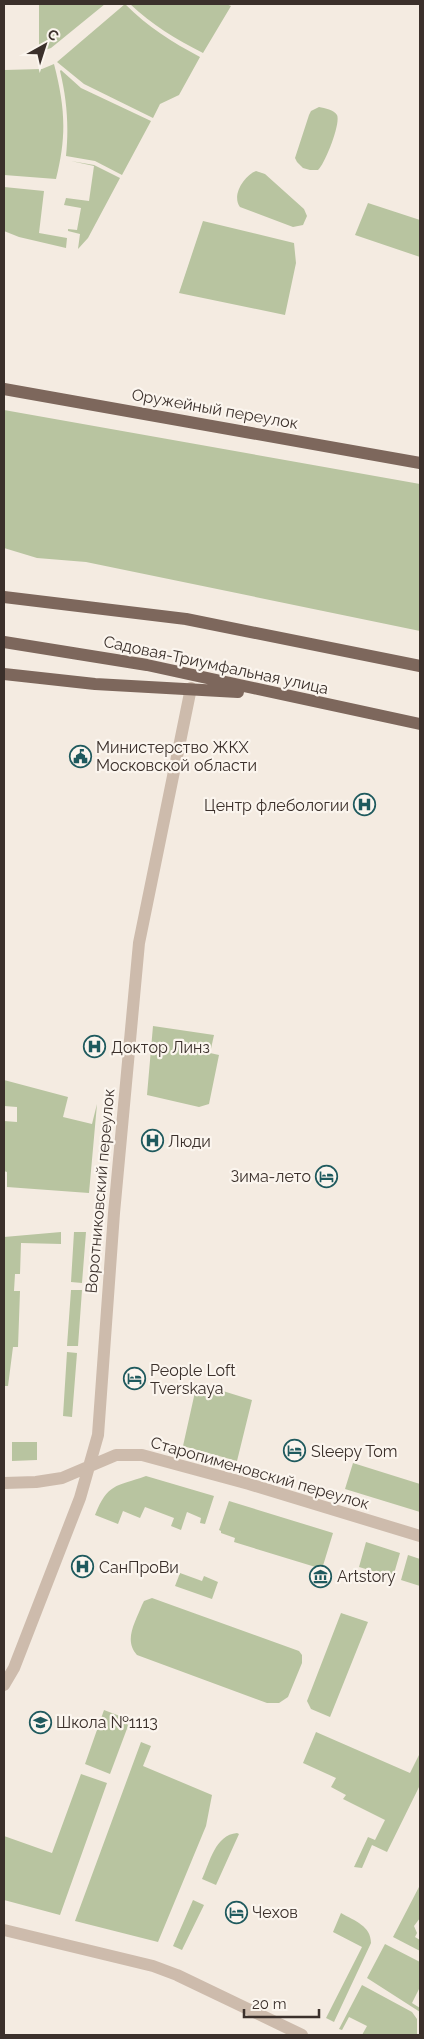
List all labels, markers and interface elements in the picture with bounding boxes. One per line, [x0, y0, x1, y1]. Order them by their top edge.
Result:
north arrow [20, 20, 70, 70]
text: С [44, 26, 62, 44]
street label: Оружейный переулок [130, 385, 300, 433]
street label: Садовая-Триумфальная улица [102, 632, 330, 698]
place label: Министерство ЖКХ Московской области [96, 738, 257, 775]
public building icon: Министерство ЖКХ Московской области [68, 744, 92, 768]
hospital icon: Центр флебологии [353, 793, 377, 817]
place label: Центр флебологии [204, 796, 349, 815]
hospital icon: Доктор Линз [83, 1035, 107, 1059]
place label: Доктор Линз [111, 1038, 210, 1057]
street label: Воротниковский переулок [82, 1088, 118, 1294]
hospital icon: Люди [140, 1129, 164, 1153]
place label: Люди [168, 1132, 211, 1151]
hotel icon: Зима-лето [315, 1164, 339, 1188]
place label: Зима-лето [230, 1167, 311, 1186]
place label: People Loft Tverskaya [150, 1361, 236, 1398]
hotel icon: People Loft Tverskaya [122, 1367, 146, 1391]
street label: Старопименовский переулок [148, 1433, 372, 1513]
hotel icon: Sleepy Tom [283, 1439, 307, 1463]
place label: Sleepy Tom [311, 1442, 397, 1461]
hospital icon: СанПроВи [71, 1555, 95, 1579]
place label: СанПроВи [99, 1558, 179, 1577]
museum icon: Artstory [309, 1564, 333, 1588]
place label: Artstory [337, 1567, 396, 1586]
school or university icon: Школа №1113 [28, 1710, 52, 1734]
place label: Школа №1113 [56, 1713, 158, 1732]
hotel icon: Чехов [224, 1900, 248, 1924]
place label: Чехов [252, 1903, 298, 1922]
scale bar [244, 1986, 319, 2018]
text: 20 m [252, 1995, 287, 2013]

